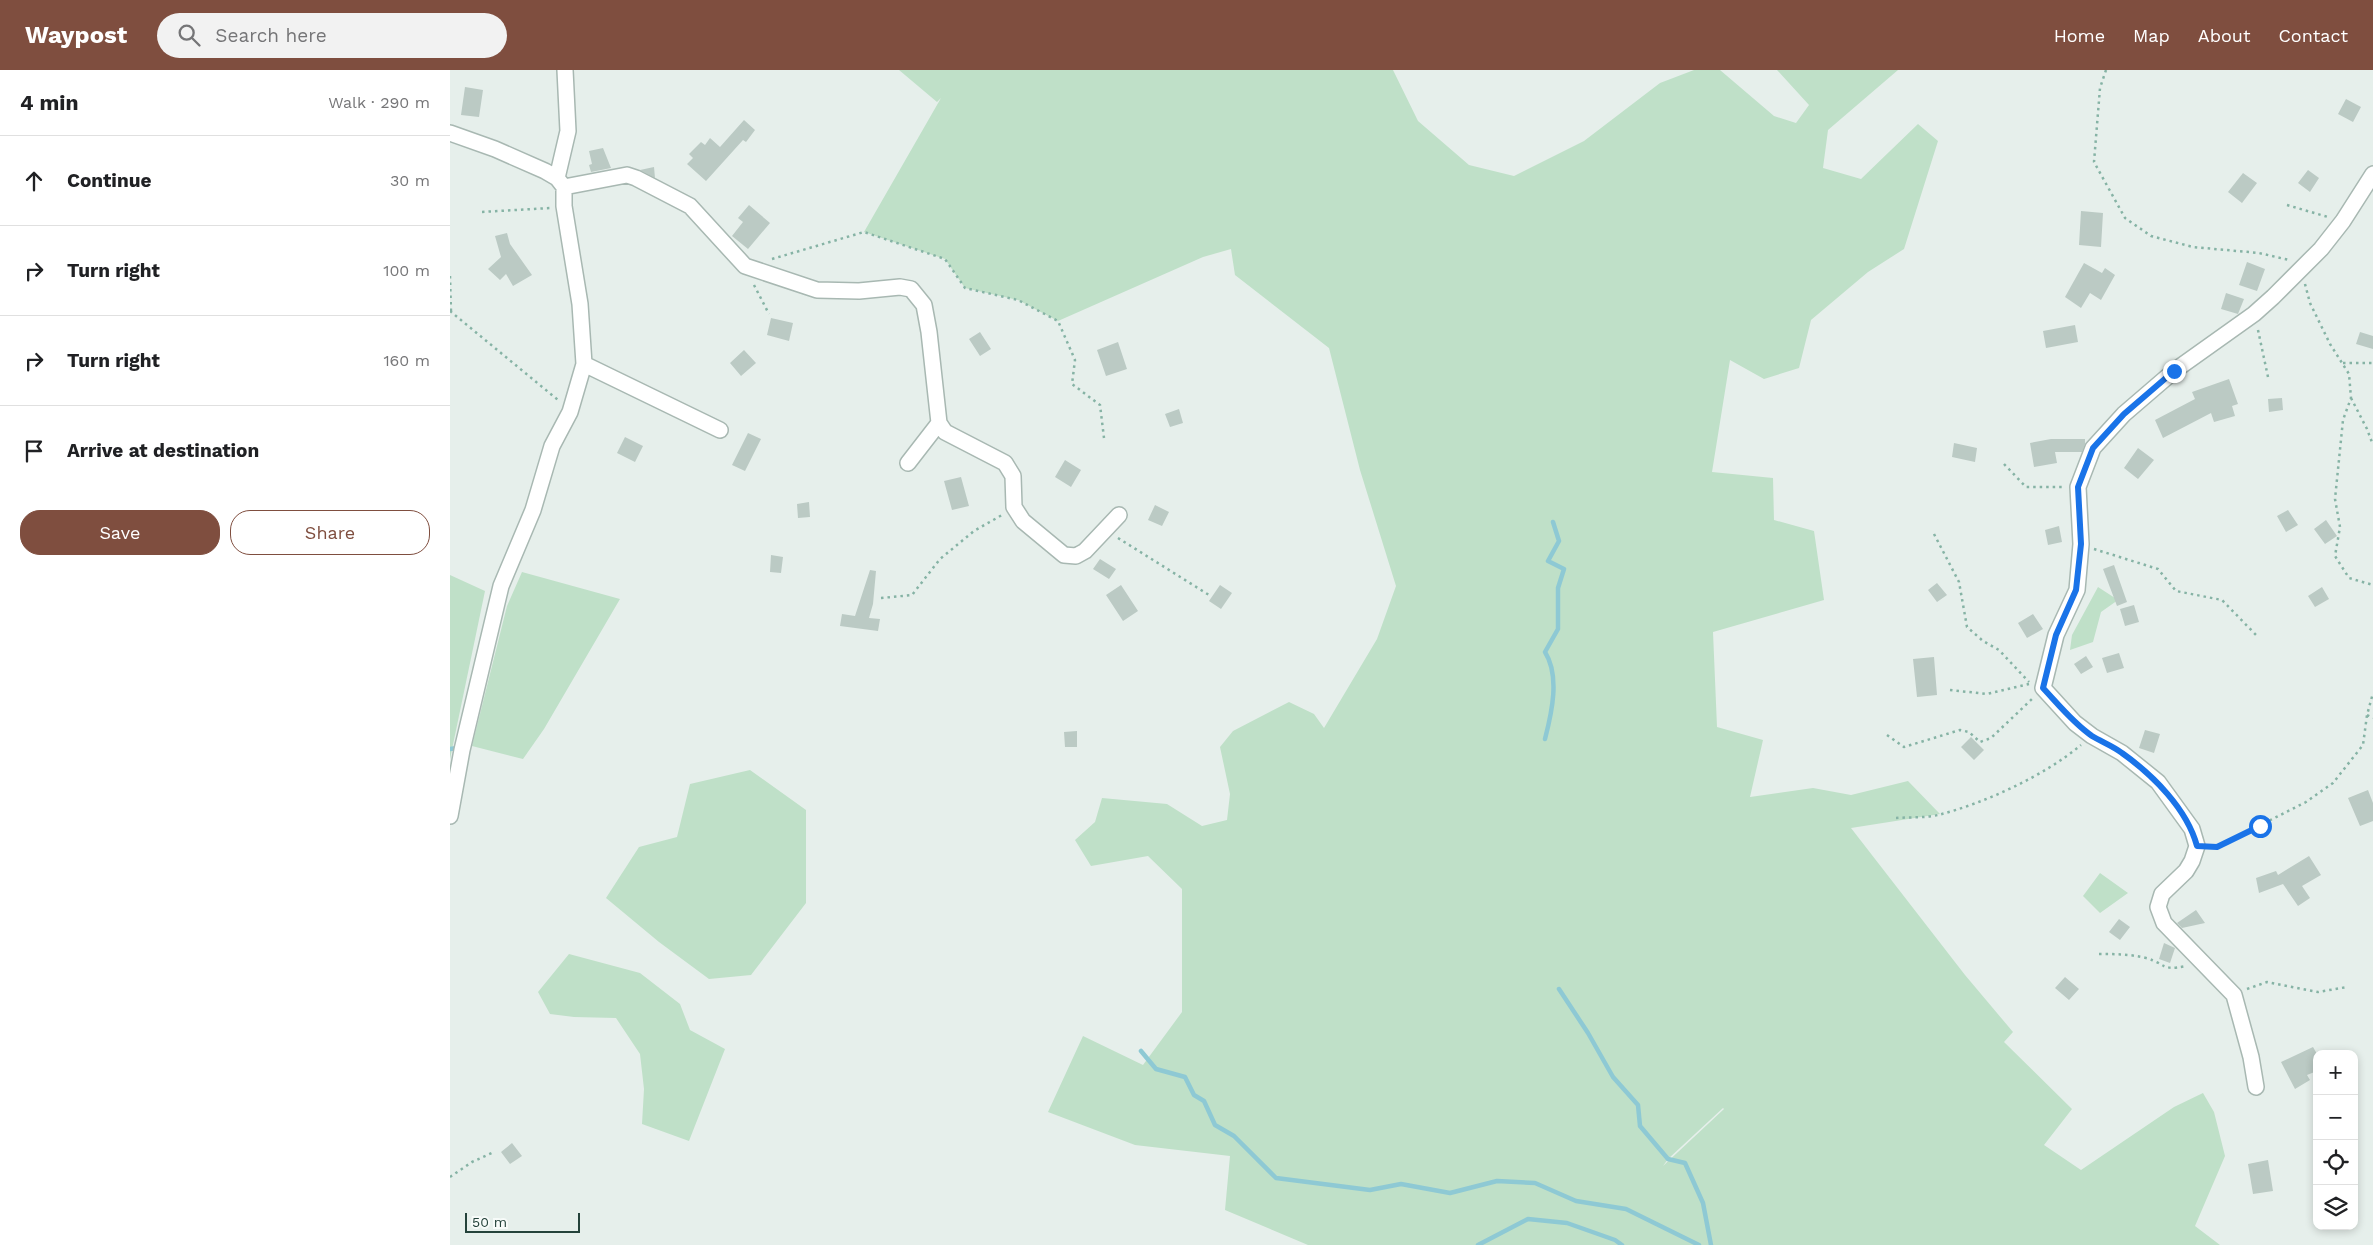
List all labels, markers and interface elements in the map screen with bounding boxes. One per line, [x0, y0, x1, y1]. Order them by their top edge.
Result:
search box [157, 13, 507, 58]
text: Waypost [25, 21, 127, 49]
icon: search [175, 21, 203, 49]
text: Search here [215, 24, 327, 47]
text: Home [2054, 25, 2105, 46]
text: Map [2133, 25, 2170, 46]
text: About [2198, 25, 2250, 46]
text: Contact [2278, 25, 2348, 46]
text: 4 min [20, 90, 78, 115]
text: Walk · 290 m [328, 93, 430, 112]
icon: ahead [20, 167, 48, 195]
text: Continue [67, 169, 151, 192]
text: 30 m [390, 171, 430, 190]
icon: right [20, 257, 48, 285]
text: Turn right [67, 259, 160, 282]
text: 100 m [383, 261, 430, 280]
icon: right [20, 347, 48, 375]
text: Turn right [67, 349, 160, 372]
text: 160 m [383, 351, 430, 370]
route end [2163, 360, 2186, 383]
icon: arrive [20, 437, 48, 465]
text: Arrive at destination [67, 439, 259, 462]
button: Save [20, 510, 220, 555]
button: Share [230, 510, 430, 555]
route start [2249, 815, 2272, 838]
map controls [2313, 1050, 2358, 1230]
button: + [2313, 1050, 2358, 1095]
button: − [2313, 1095, 2358, 1140]
button: locate [2313, 1140, 2358, 1185]
button: layers [2313, 1185, 2358, 1230]
scale bar [465, 1210, 580, 1233]
text: 50 m [472, 1214, 507, 1230]

